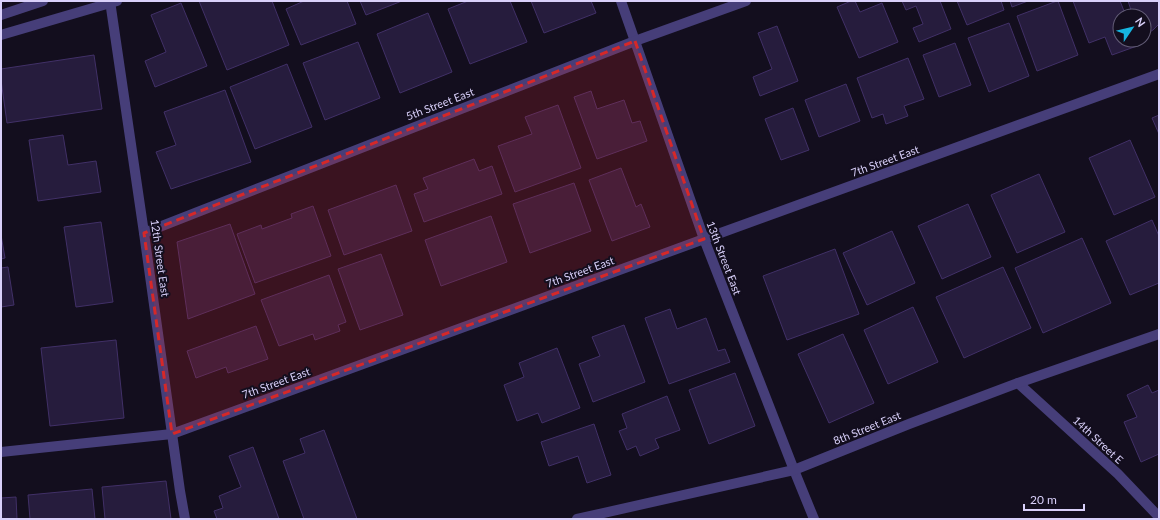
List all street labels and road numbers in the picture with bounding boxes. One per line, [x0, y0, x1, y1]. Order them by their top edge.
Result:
street label: 5th Street East [404, 85, 476, 122]
street label: 7th Street East [849, 142, 921, 179]
street label: 12th Street East [149, 218, 172, 297]
street label: 13th Street East [704, 219, 745, 297]
street label: 7th Street East [544, 253, 616, 290]
street label: 7th Street East [240, 364, 312, 401]
street label: 8th Street East [831, 408, 902, 447]
street label: 14th Street E [1071, 413, 1126, 466]

